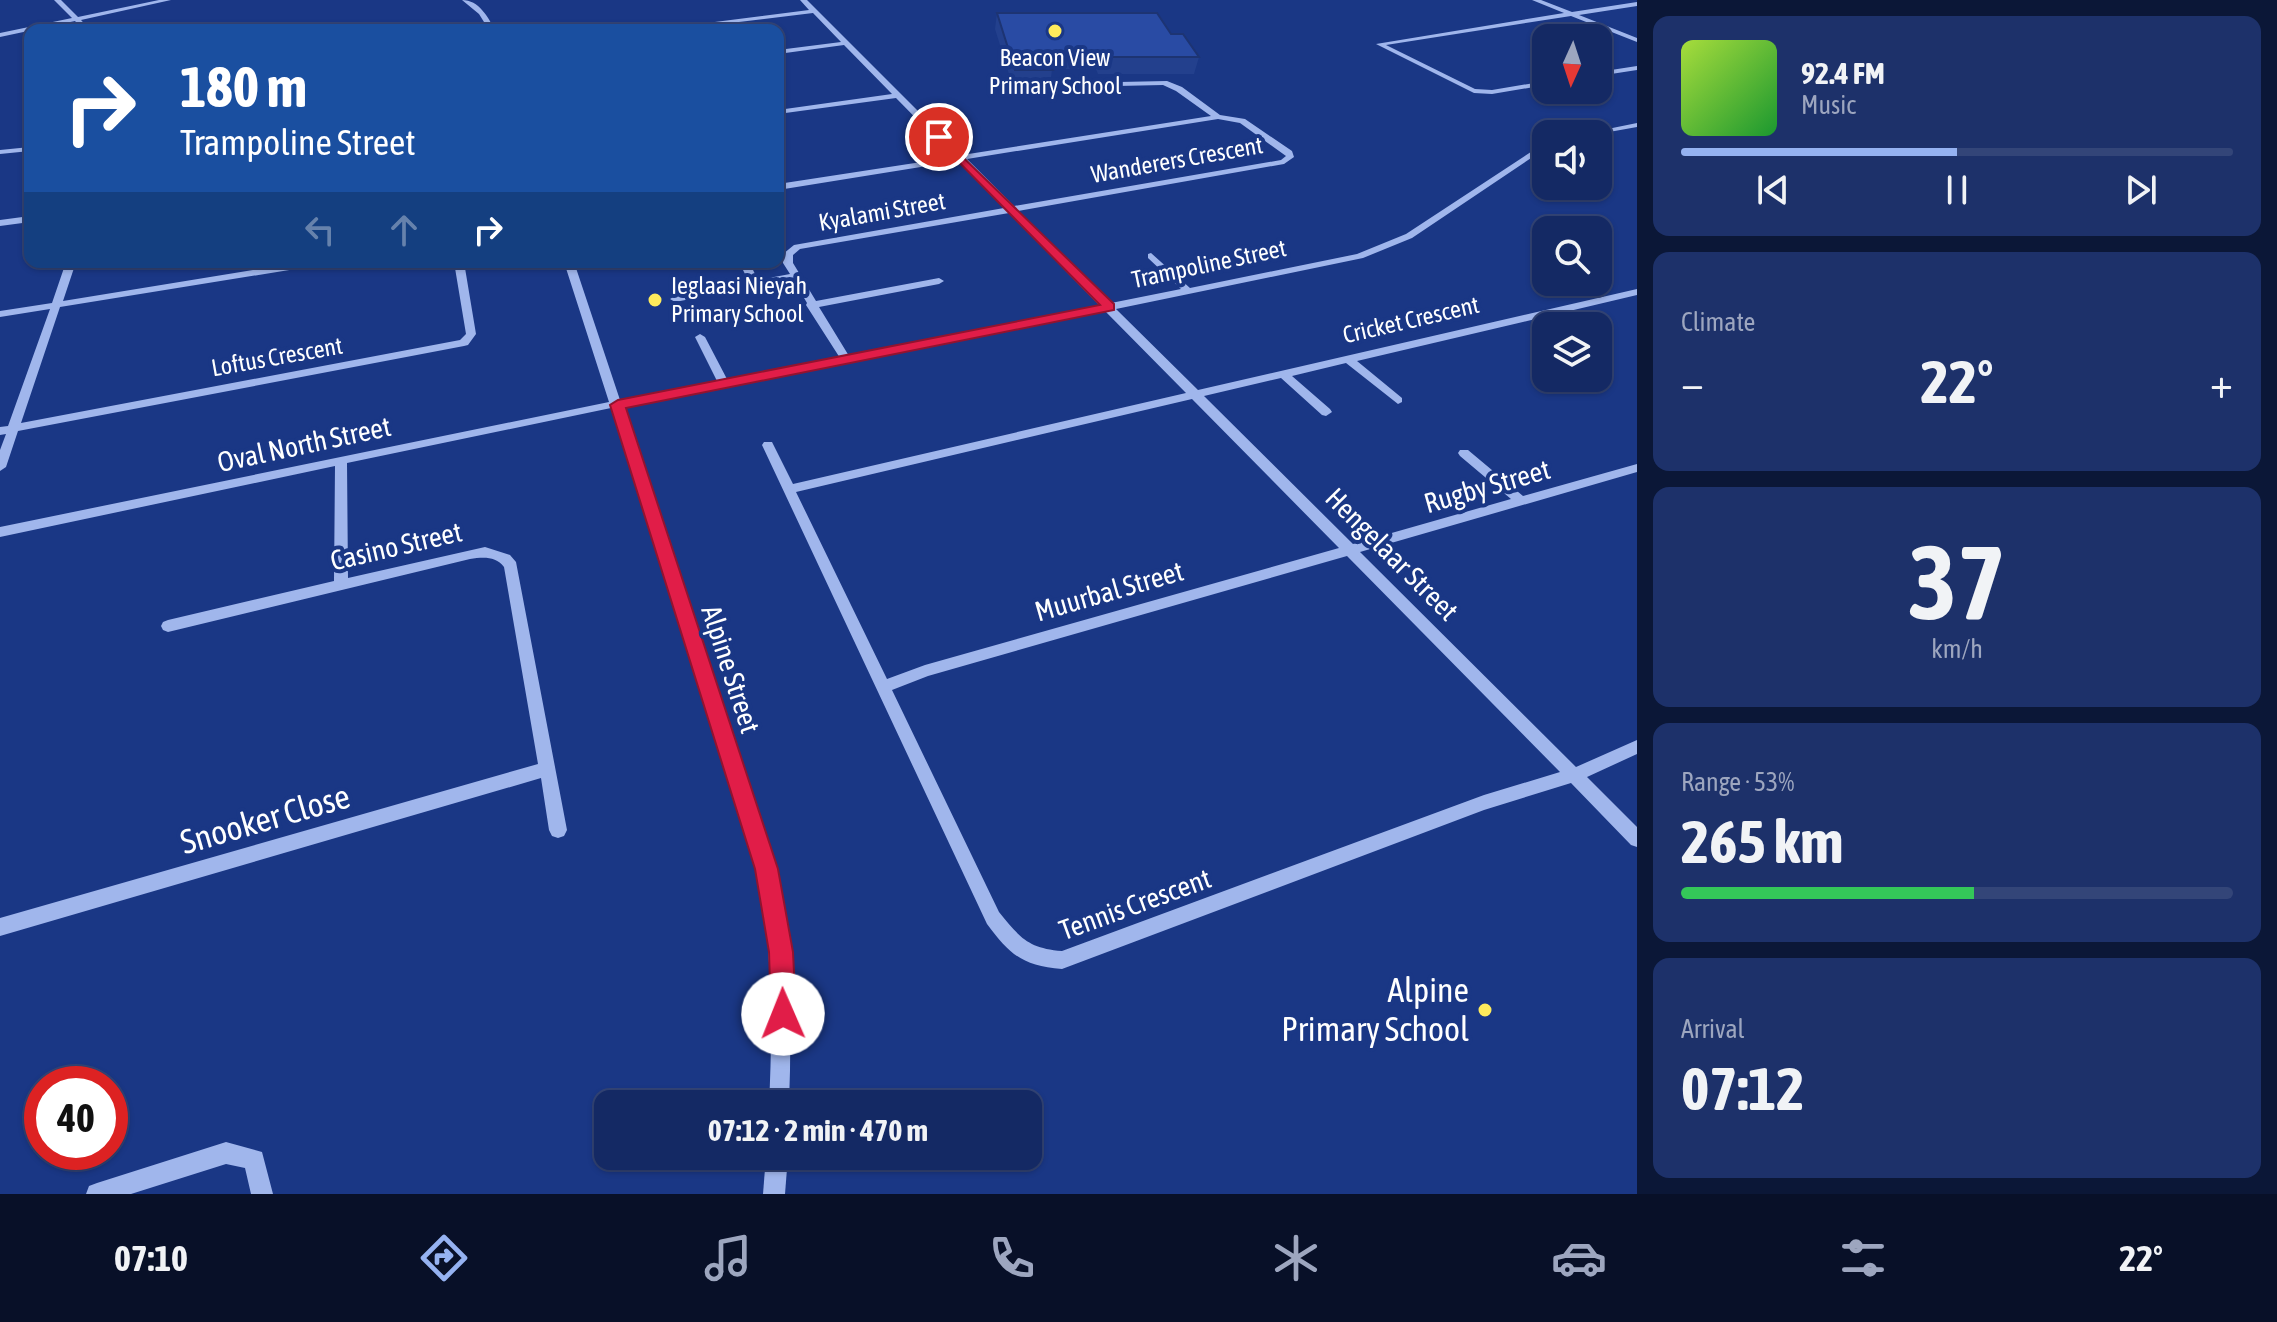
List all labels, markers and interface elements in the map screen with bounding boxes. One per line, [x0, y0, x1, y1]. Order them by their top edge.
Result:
marker: Beacon View Primary School [1046, 22, 1064, 40]
north arrow [1532, 24, 1612, 104]
map controls [1532, 24, 1612, 392]
place label: Beacon View Primary School [989, 44, 1122, 99]
text: 180 m [180, 55, 307, 119]
icon: right [48, 56, 152, 160]
text: 92.4 FM [1801, 56, 1885, 90]
text: Music [1801, 90, 1856, 120]
pin [905, 103, 973, 171]
icon: arrive [917, 115, 961, 159]
button: sound [1532, 120, 1612, 200]
text: Trampoline Street [180, 121, 416, 163]
street label: Wanderers Crescent [1089, 131, 1265, 188]
icon: previous [1751, 168, 1795, 212]
icon: pause [1935, 168, 1979, 212]
icon: next [2119, 168, 2163, 212]
street label: Kyalami Street [816, 187, 947, 236]
icon: left [298, 208, 342, 252]
icon: ahead [382, 208, 426, 252]
icon: right [466, 208, 510, 252]
button: search [1532, 216, 1612, 296]
street label: Trampoline Street [1129, 234, 1289, 293]
place label: Ieglaasi Nieyah Primary School [671, 272, 807, 327]
marker: Ieglaasi Nieyah Primary School [646, 291, 664, 309]
street label: Cricket Crescent [1340, 291, 1482, 348]
text: Climate [1681, 307, 1755, 337]
button: layers [1532, 312, 1612, 392]
street label: Loftus Crescent [209, 332, 345, 381]
text: 22° [1921, 347, 1993, 416]
text: − [1681, 357, 1704, 407]
text: + [2210, 357, 2233, 407]
street label: Oval North Street [214, 410, 394, 478]
street label: Rugby Street [1420, 453, 1554, 519]
street label: Hengelaar Street [1319, 481, 1465, 627]
street label: Casino Street [327, 515, 465, 577]
text: 37 [1908, 522, 2006, 641]
street label: Muurbal Street [1031, 555, 1187, 627]
street label: Alpine Street [695, 601, 767, 737]
text: km/h [1931, 634, 1983, 664]
text: Range · 53% [1681, 767, 1794, 797]
street label: Snooker Close [176, 776, 354, 861]
text: 265 km [1681, 807, 1843, 876]
street label: Tennis Crescent [1055, 862, 1215, 946]
place label: Alpine Primary School [1281, 970, 1469, 1048]
position arrow [741, 972, 825, 1056]
marker: Alpine Primary School [1476, 1001, 1494, 1019]
text: Arrival [1681, 1014, 1745, 1044]
text: 07:12 [1681, 1054, 1804, 1123]
speed limit sign: 40 [24, 1066, 128, 1170]
text: 07:12 · 2 min · 470 m [708, 1113, 928, 1147]
icon: directions [416, 1230, 472, 1286]
icon: music [700, 1230, 756, 1286]
icon: phone [984, 1230, 1040, 1286]
icon: climate [1268, 1230, 1324, 1286]
icon: car [1551, 1230, 1607, 1286]
icon: filters [1835, 1230, 1891, 1286]
text: 07:10 [114, 1237, 188, 1279]
text: 22° [2119, 1237, 2163, 1279]

